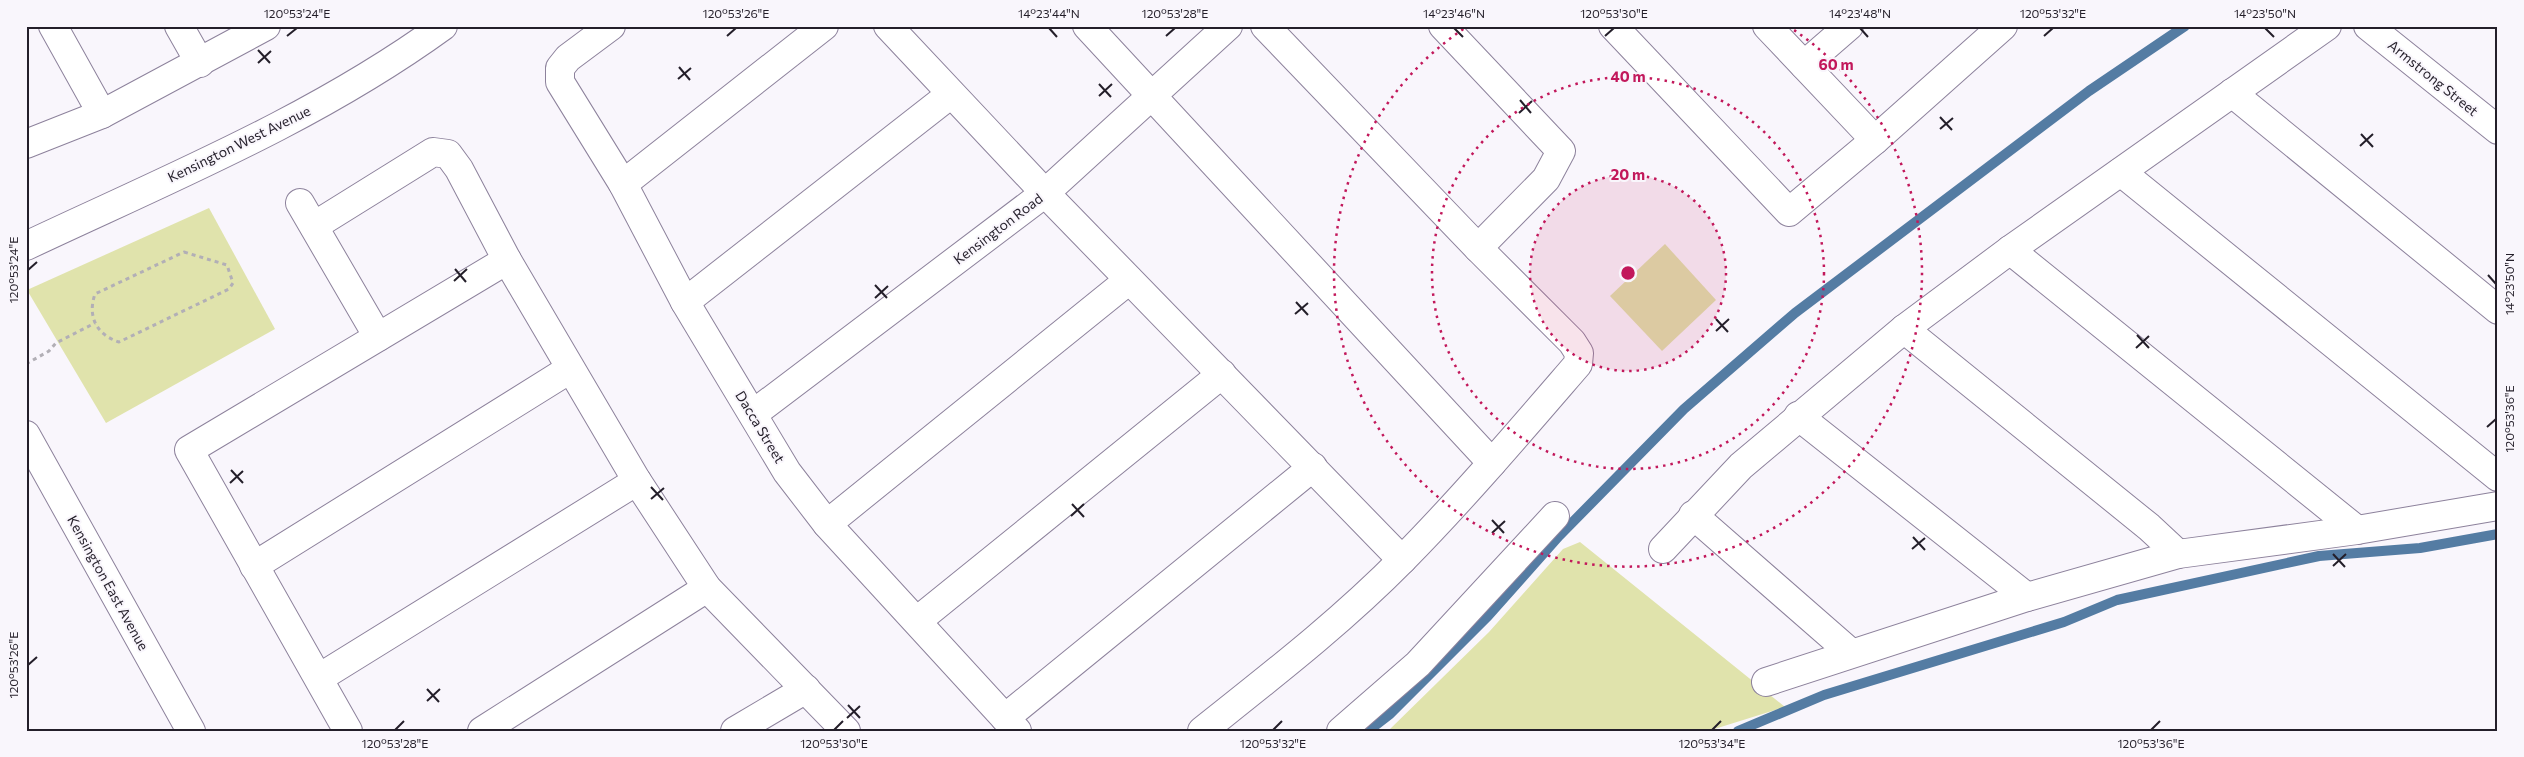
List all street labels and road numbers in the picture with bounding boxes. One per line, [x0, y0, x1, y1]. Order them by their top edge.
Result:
street label: Armstrong Street [2385, 36, 2482, 119]
street label: Kensington West Avenue [165, 102, 313, 186]
street label: Kensington Road [950, 190, 1046, 268]
street label: Dacca Street [732, 388, 789, 466]
street label: Kensington East Avenue [64, 512, 153, 653]

